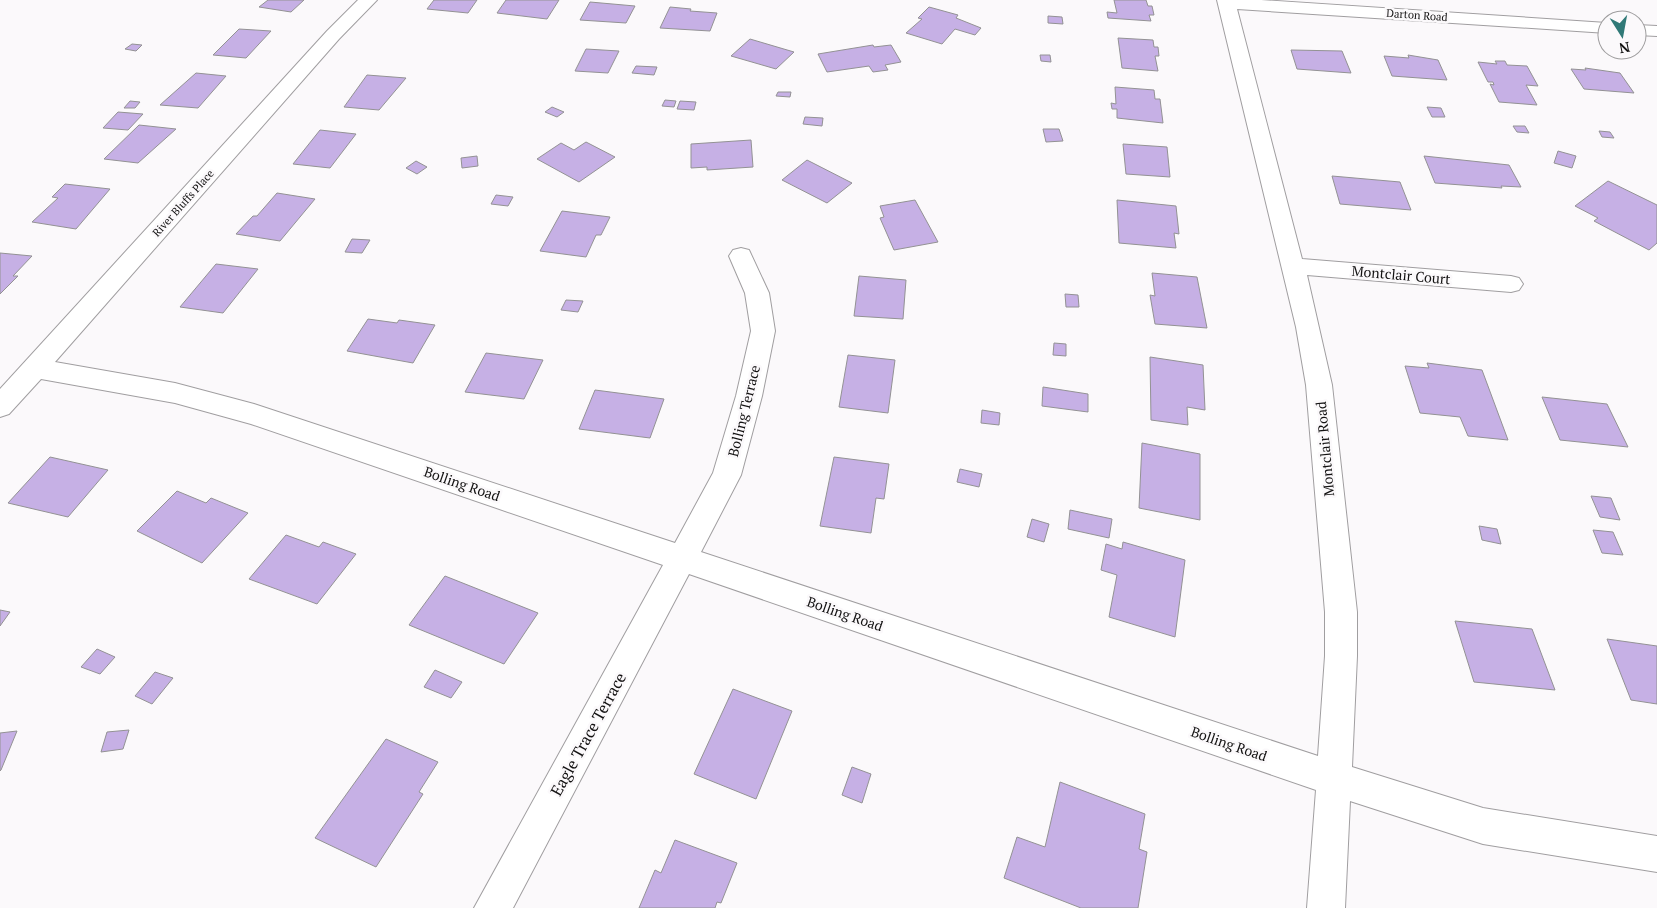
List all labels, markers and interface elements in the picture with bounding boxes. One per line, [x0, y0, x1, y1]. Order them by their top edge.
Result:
street label: Darton Road [1386, 6, 1448, 24]
north arrow [1597, 10, 1647, 60]
text: N [1617, 38, 1632, 59]
street label: River Bluffs Place [149, 166, 217, 239]
street label: Montclair Court [1351, 261, 1452, 288]
street label: Bolling Terrace [723, 363, 764, 459]
street label: Montclair Road [1311, 400, 1338, 497]
street label: Bolling Road [422, 462, 503, 505]
street label: Bolling Road [805, 592, 886, 635]
street label: Eagle Trace Terrace [545, 668, 631, 800]
street label: Bolling Road [1189, 722, 1270, 765]

